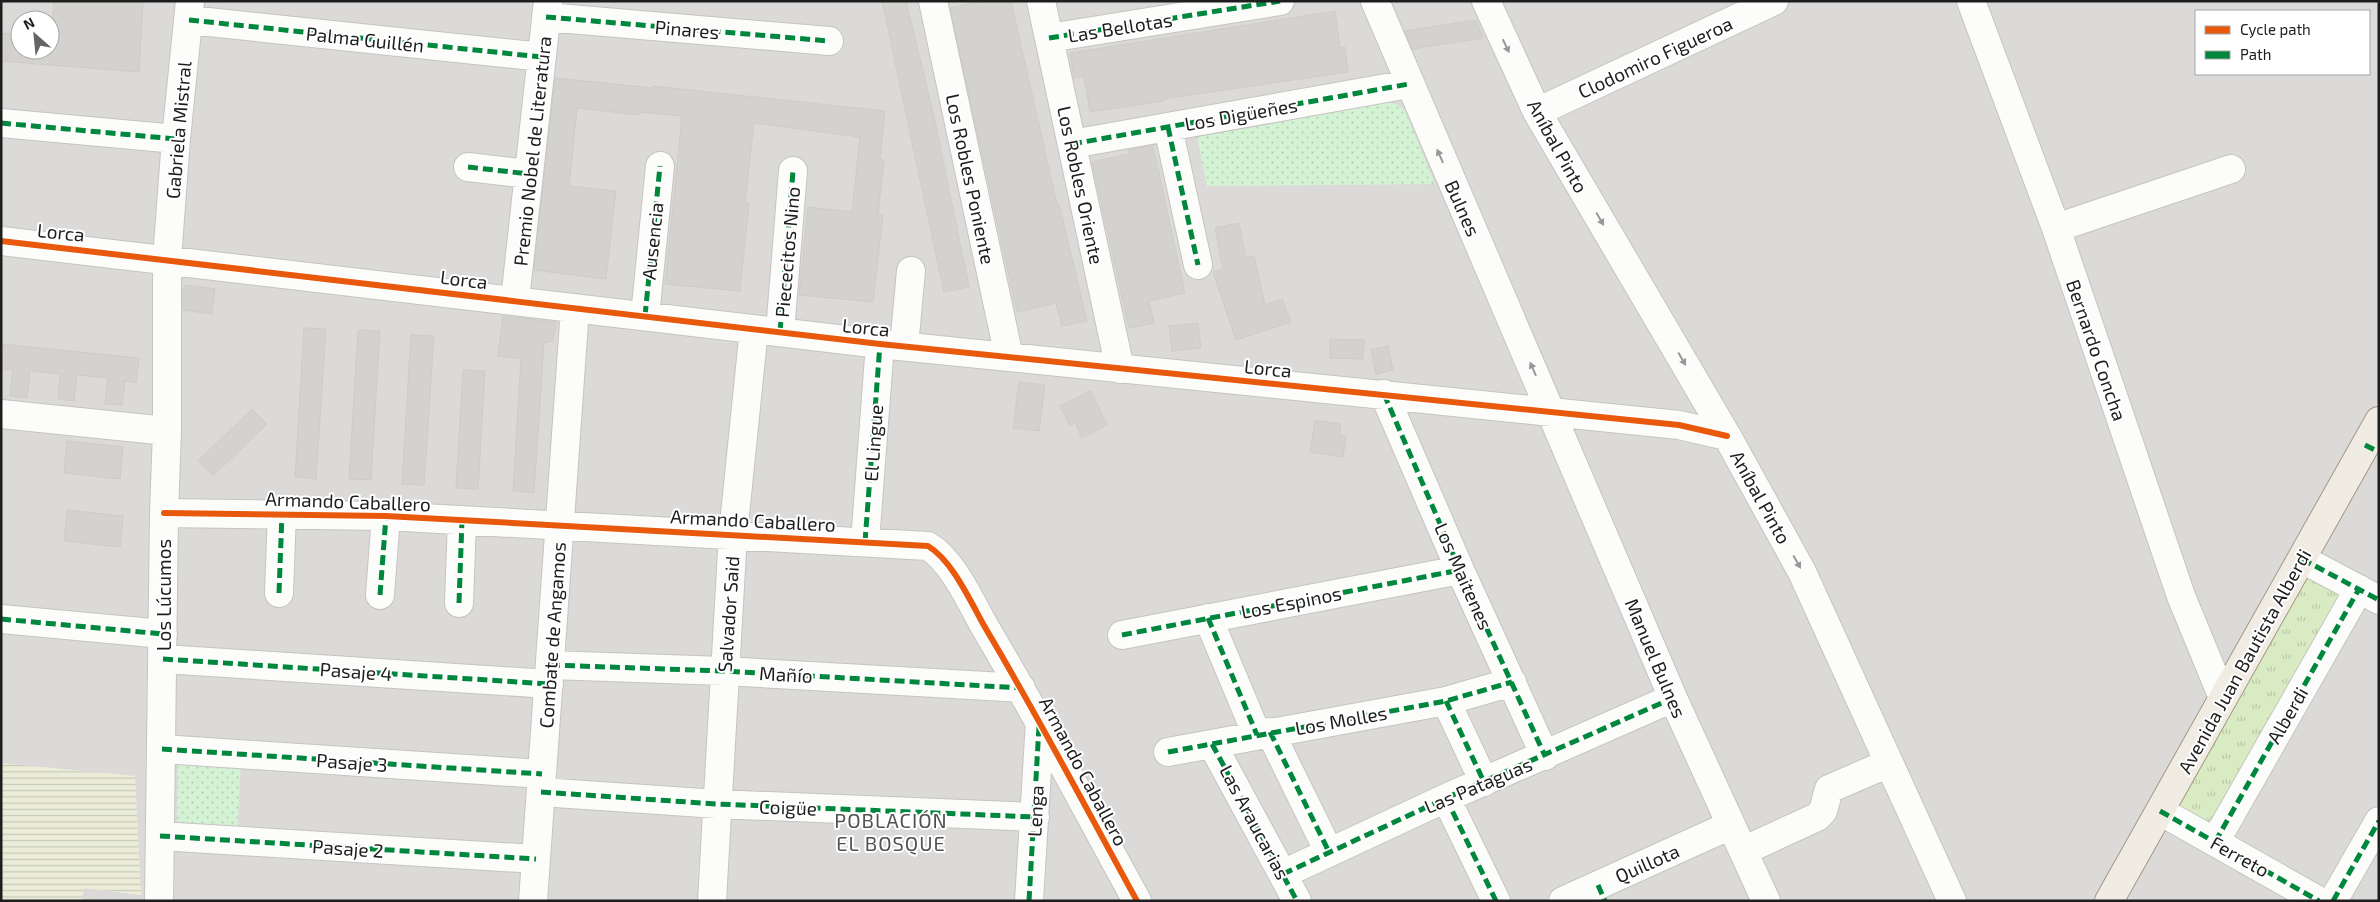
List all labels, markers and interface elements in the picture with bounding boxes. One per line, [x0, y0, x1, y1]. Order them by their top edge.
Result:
street label: Las Bellotas [1066, 7, 1174, 47]
north arrow [10, 10, 60, 60]
legend [2195, 10, 2370, 75]
street label: Clodomiro Figueroa [1574, 11, 1736, 103]
text: N [21, 13, 37, 33]
street label: Pinares [654, 15, 720, 43]
text: Cycle path [2240, 20, 2311, 38]
street label: Palma Guillén [305, 21, 425, 57]
street label: Premio Nobel de Literatura [508, 35, 556, 267]
one-way arrow [1502, 38, 1511, 53]
text: Path [2240, 45, 2271, 63]
street label: Gabriela Mistral [161, 60, 196, 200]
street label: Los Robles Poniente [942, 92, 1000, 266]
street label: Los Digüeñes [1183, 93, 1299, 135]
street label: Aníbal Pinto [1523, 95, 1593, 197]
street label: Los Robles Oriente [1053, 104, 1109, 266]
one-way arrow [1436, 149, 1444, 163]
street label: Bulnes [1440, 176, 1486, 240]
street label: Piececitos Nino [770, 186, 804, 318]
street label: Ausencia [636, 201, 668, 281]
one-way arrow [1596, 212, 1604, 227]
street label: Lorca [36, 218, 86, 246]
street label: Lorca [439, 265, 489, 293]
street label: Bernardo Concha [2062, 276, 2132, 424]
street label: Lorca [841, 313, 891, 341]
one-way arrow [1678, 353, 1687, 366]
street label: Lorca [1243, 354, 1293, 382]
one-way arrow [1528, 362, 1536, 376]
street label: El Lingue [859, 404, 887, 482]
street label: Aníbal Pinto [1726, 446, 1796, 548]
street label: Armando Caballero [265, 487, 431, 515]
street label: Armando Caballero [670, 504, 836, 536]
street label: Los Maitenes [1430, 519, 1498, 633]
street label: Los Lúcumos [152, 539, 175, 651]
street label: Combate de Angamos [534, 541, 570, 729]
street label: Avenida Juan Bautista Alberdi [2172, 544, 2316, 778]
one-way arrow [1793, 554, 1801, 569]
street label: Salvador Said [712, 555, 744, 673]
street label: Los Espinos [1239, 581, 1343, 623]
street label: Manuel Bulnes [1620, 595, 1692, 721]
street label: Pasaje 4 [319, 657, 393, 685]
street label: Mañío [759, 661, 813, 687]
street label: Alberdi [2262, 683, 2312, 747]
street label: Armando Caballero [1035, 692, 1133, 850]
street label: Los Molles [1293, 701, 1389, 739]
street label: Pasaje 3 [316, 748, 388, 776]
street label: Las Pataguas [1421, 752, 1535, 818]
street label: Las Araucarias [1215, 761, 1295, 883]
street label: Lenga [1022, 784, 1048, 838]
street label: Coigüe [759, 794, 817, 820]
district label: POBLACIÓN EL BOSQUE [834, 808, 948, 855]
street label: Ferreto [2207, 831, 2273, 881]
street label: Pasaje 2 [312, 834, 384, 862]
street label: Quillota [1611, 839, 1683, 887]

